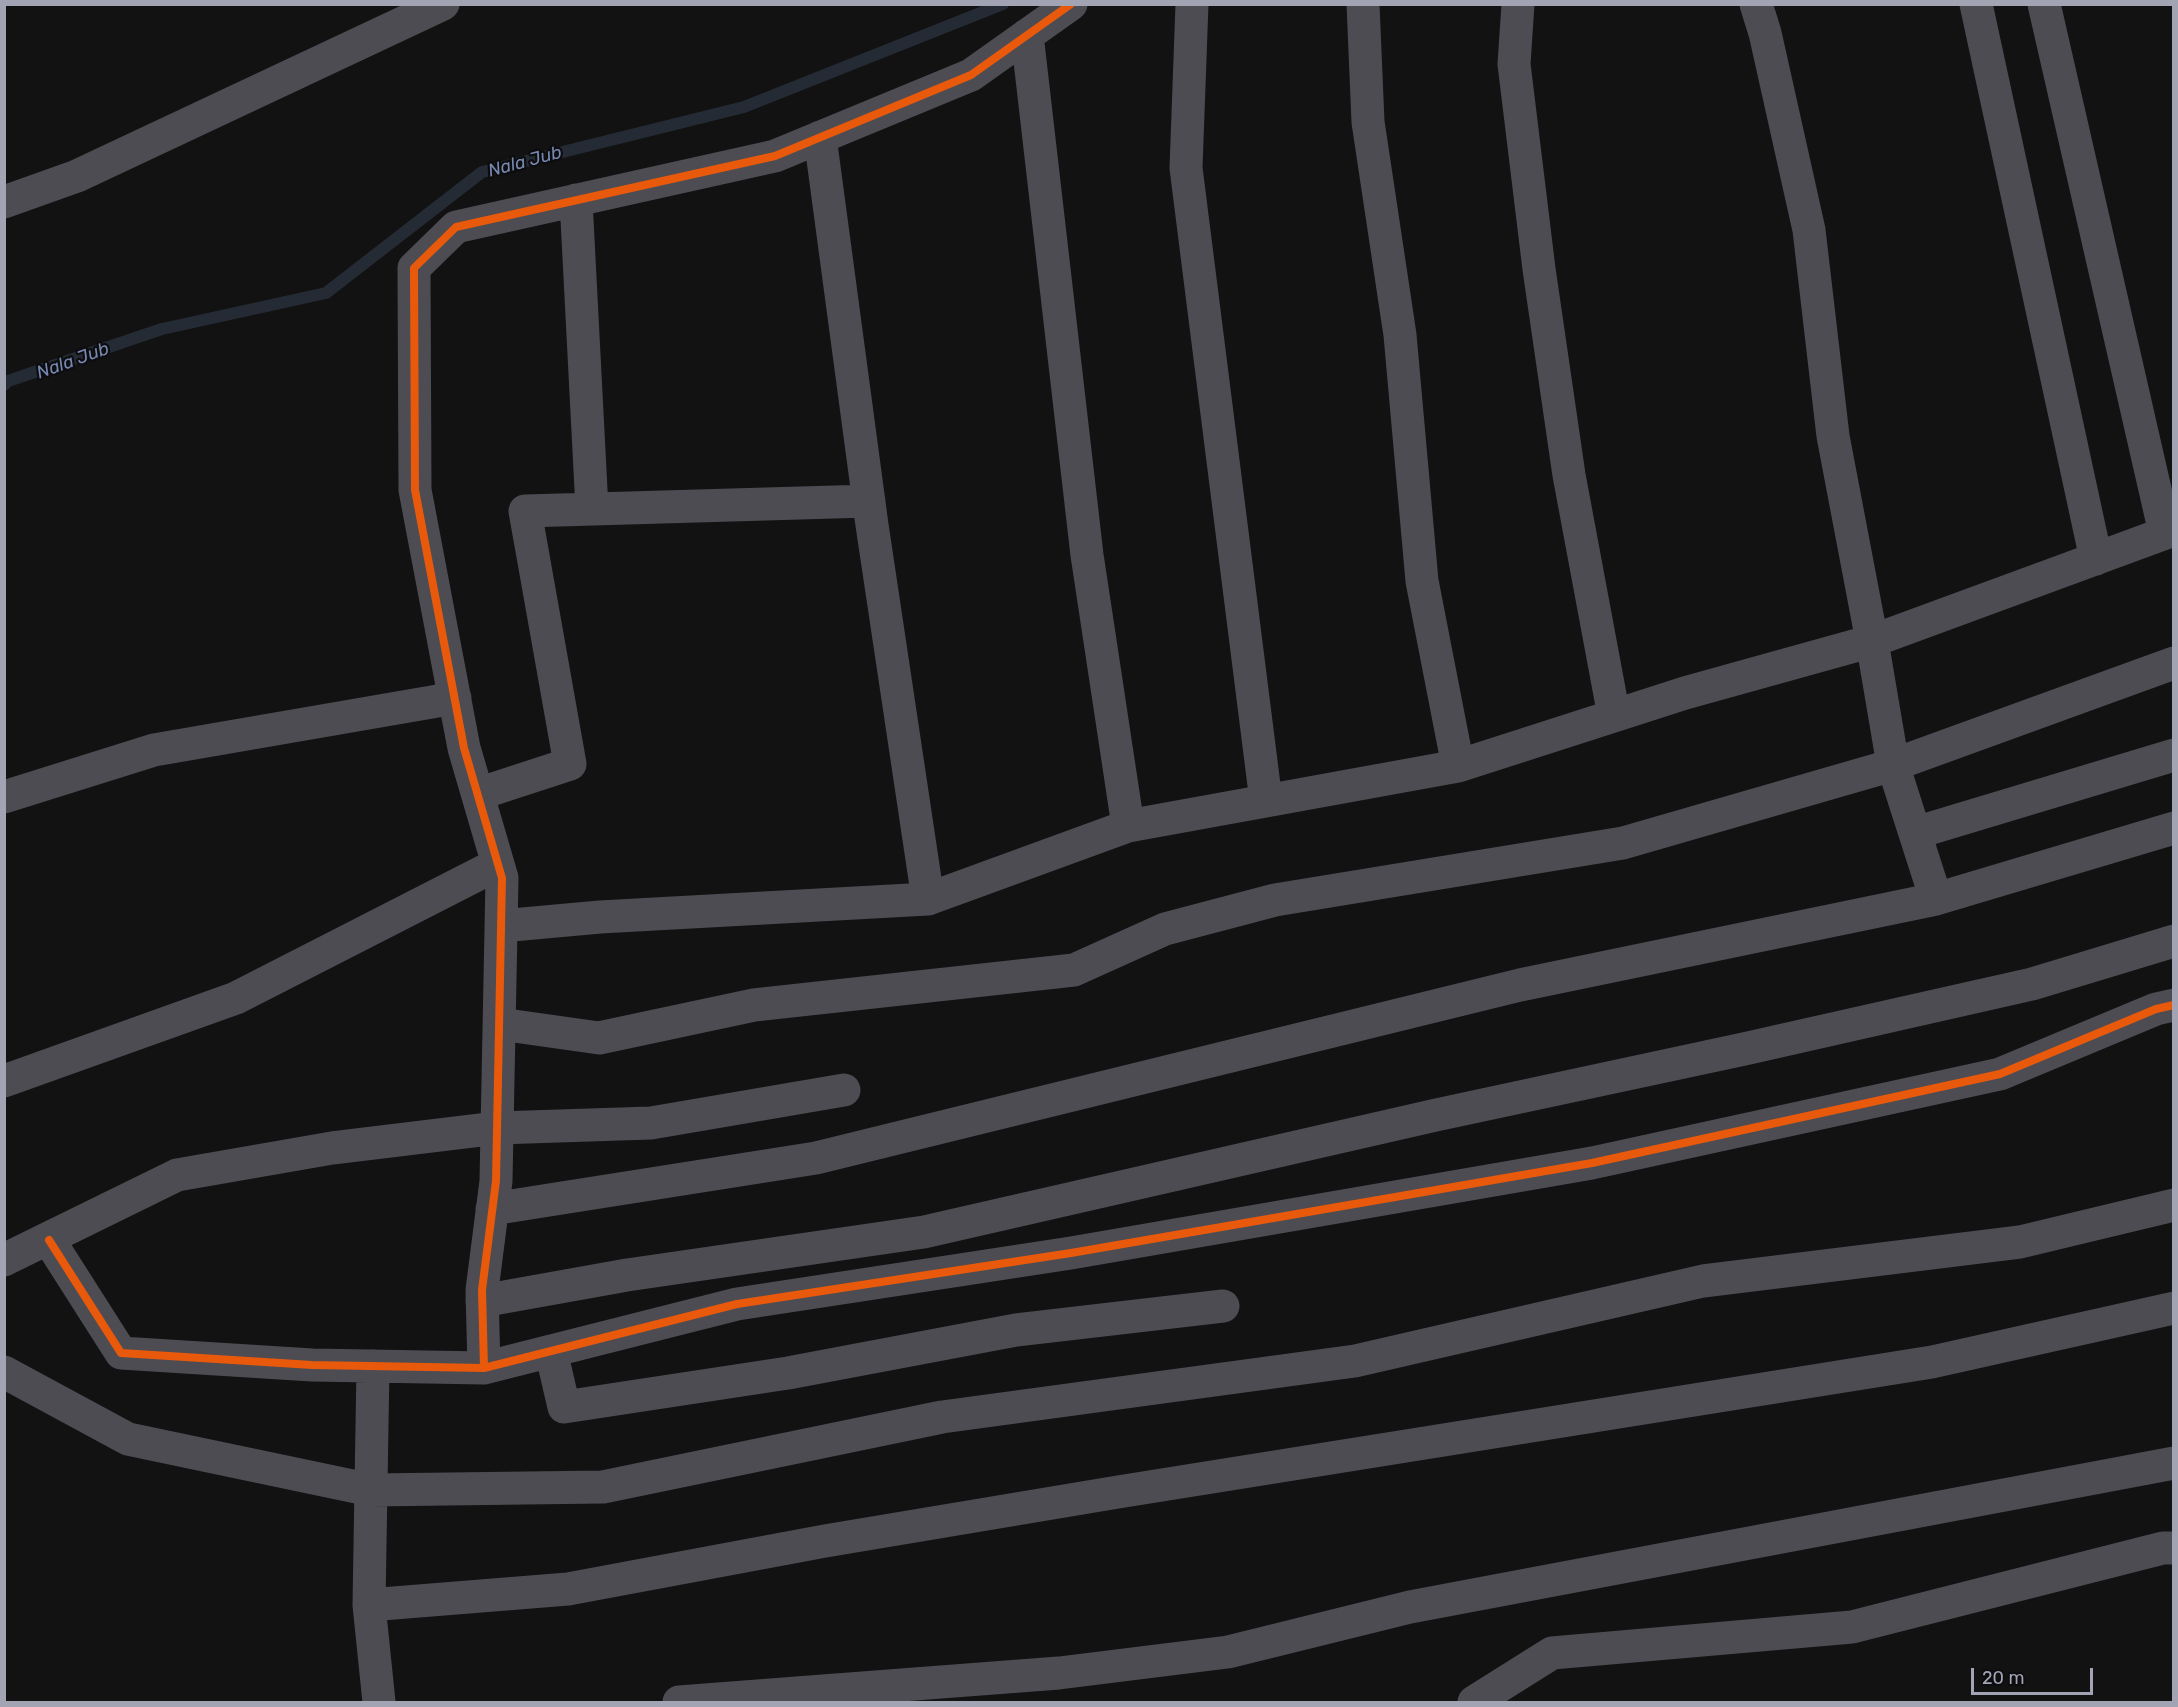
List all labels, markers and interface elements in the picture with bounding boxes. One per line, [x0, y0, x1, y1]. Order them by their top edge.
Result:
water label: Nala Jub [486, 142, 564, 182]
water label: Nala Jub [34, 338, 112, 384]
scale bar [1974, 1656, 2096, 1694]
text: 20 m [1982, 1667, 2024, 1689]

